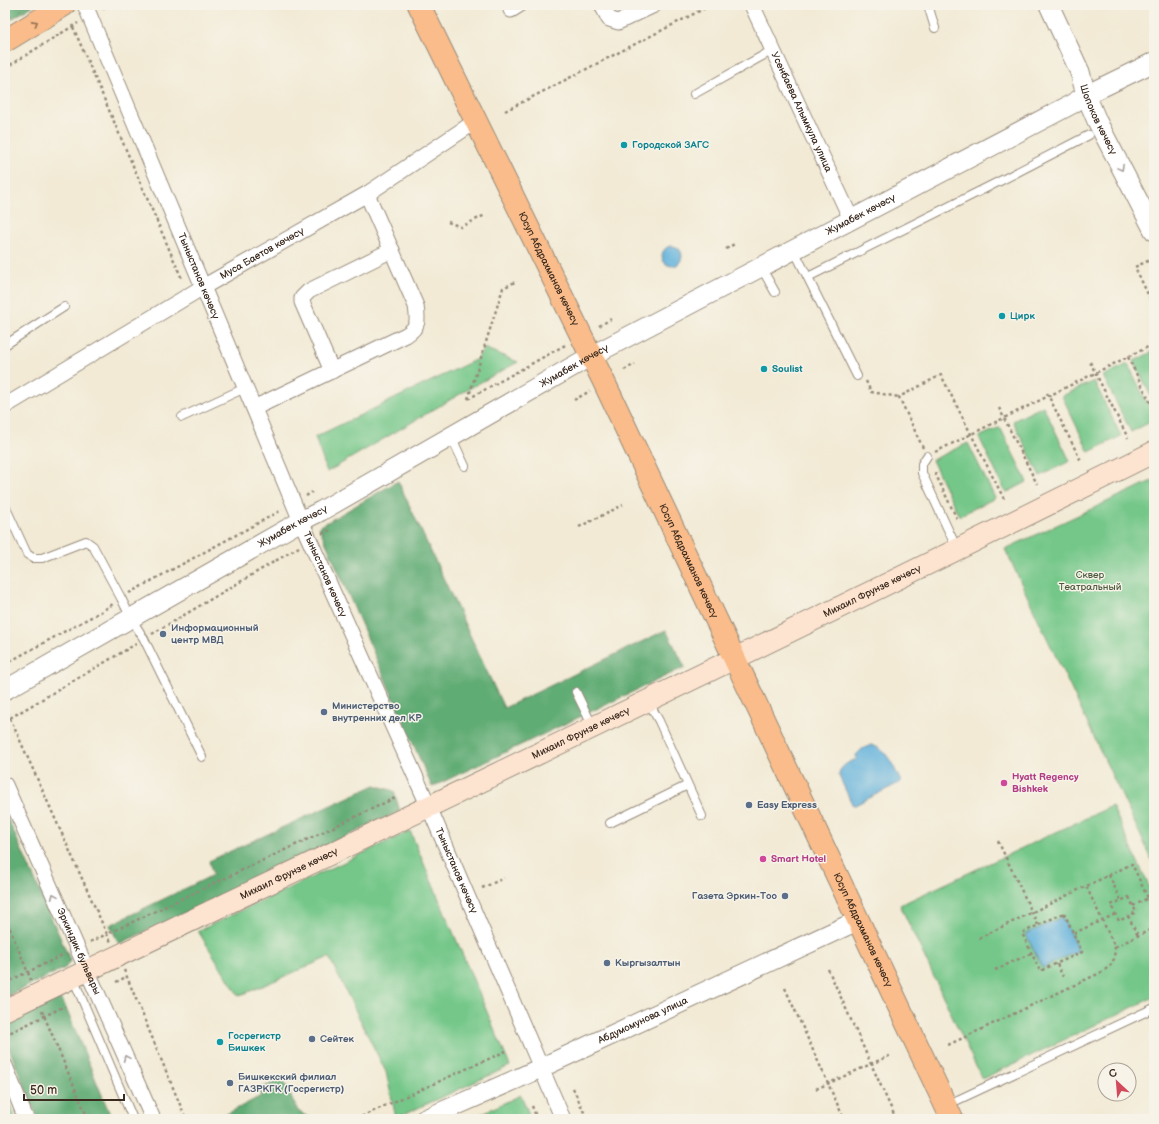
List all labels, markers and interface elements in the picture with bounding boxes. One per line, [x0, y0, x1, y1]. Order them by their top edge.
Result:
one-way arrow [31, 20, 38, 27]
street label: Усенбаева Алымкула улица [769, 50, 835, 174]
street label: Шопоков көчөсү [1077, 83, 1120, 157]
place label: Городской ЗАГС [632, 139, 709, 151]
marker: Городской ЗАГС [619, 140, 629, 150]
one-way arrow [1117, 164, 1124, 172]
street label: Жумабек көчөсү [824, 191, 898, 238]
street label: Юсуп Абдрахманов көчөсү [516, 210, 582, 328]
street label: Муса Баетов көчөсү [218, 225, 306, 282]
street label: Тыныстанов көчөсү [175, 231, 222, 321]
place label: Цирк [1010, 310, 1035, 322]
marker: Цирк [997, 311, 1007, 321]
street label: Жумабек көчөсү [538, 342, 611, 390]
place label: Soulist [772, 363, 803, 375]
marker: Soulist [759, 364, 769, 374]
street label: Юсуп Абдрахманов көчөсү [656, 502, 721, 620]
street label: Жумабек көчөсү [256, 503, 330, 550]
street label: Тыныстанов көчөсү [301, 530, 349, 619]
street label: Михаил Фрунзе көчөсү [821, 562, 923, 620]
park label: Сквер Театральный [1059, 569, 1122, 593]
place label: Информационный центр МВД [171, 622, 259, 646]
marker: Информационный центр МВД [158, 629, 168, 639]
place label: Министерство внутренних дел КР [332, 700, 422, 724]
street label: Михаил Фрунзе көчөсү [530, 704, 632, 762]
marker: Министерство внутренних дел КР [319, 707, 329, 717]
place label: Hyatt Regency Bishkek [1012, 771, 1079, 795]
marker: Hyatt Regency Bishkek [999, 778, 1009, 788]
place label: Easy Express [757, 799, 817, 811]
marker: Easy Express [744, 800, 754, 810]
street label: Тыныстанов көчөсү [433, 826, 480, 915]
street label: Михаил Фрунзе көчөсү [238, 845, 340, 902]
place label: Smart Hotel [771, 853, 826, 865]
marker: Smart Hotel [758, 854, 768, 864]
street label: Юсуп Абдрахманов көчөсү [831, 871, 895, 989]
place label: Газета Эркин-Тоо [692, 890, 778, 902]
marker: Газета Эркин-Тоо [780, 891, 790, 901]
one-way arrow [51, 893, 59, 900]
street label: Эркиндик бульвары [54, 906, 103, 997]
place label: Кыргызалтын [615, 957, 681, 969]
marker: Кыргызалтын [602, 958, 612, 968]
street label: Абдумомунова улица [595, 994, 690, 1047]
place label: Госрегистр Бишкек [228, 1030, 281, 1054]
place label: Сейтек [320, 1033, 355, 1045]
marker: Сейтек [307, 1034, 317, 1044]
marker: Госрегистр Бишкек [215, 1037, 225, 1047]
one-way arrow [123, 1054, 131, 1062]
north arrow [1097, 1062, 1137, 1102]
text: С [1107, 1066, 1119, 1081]
place label: Бишкекский филиал ГАЗРКГК (Госрегистр) [238, 1071, 344, 1095]
scale bar [24, 1076, 124, 1102]
marker: Бишкекский филиал ГАЗРКГК (Госрегистр) [225, 1078, 235, 1088]
text: 50 m [30, 1083, 57, 1098]

